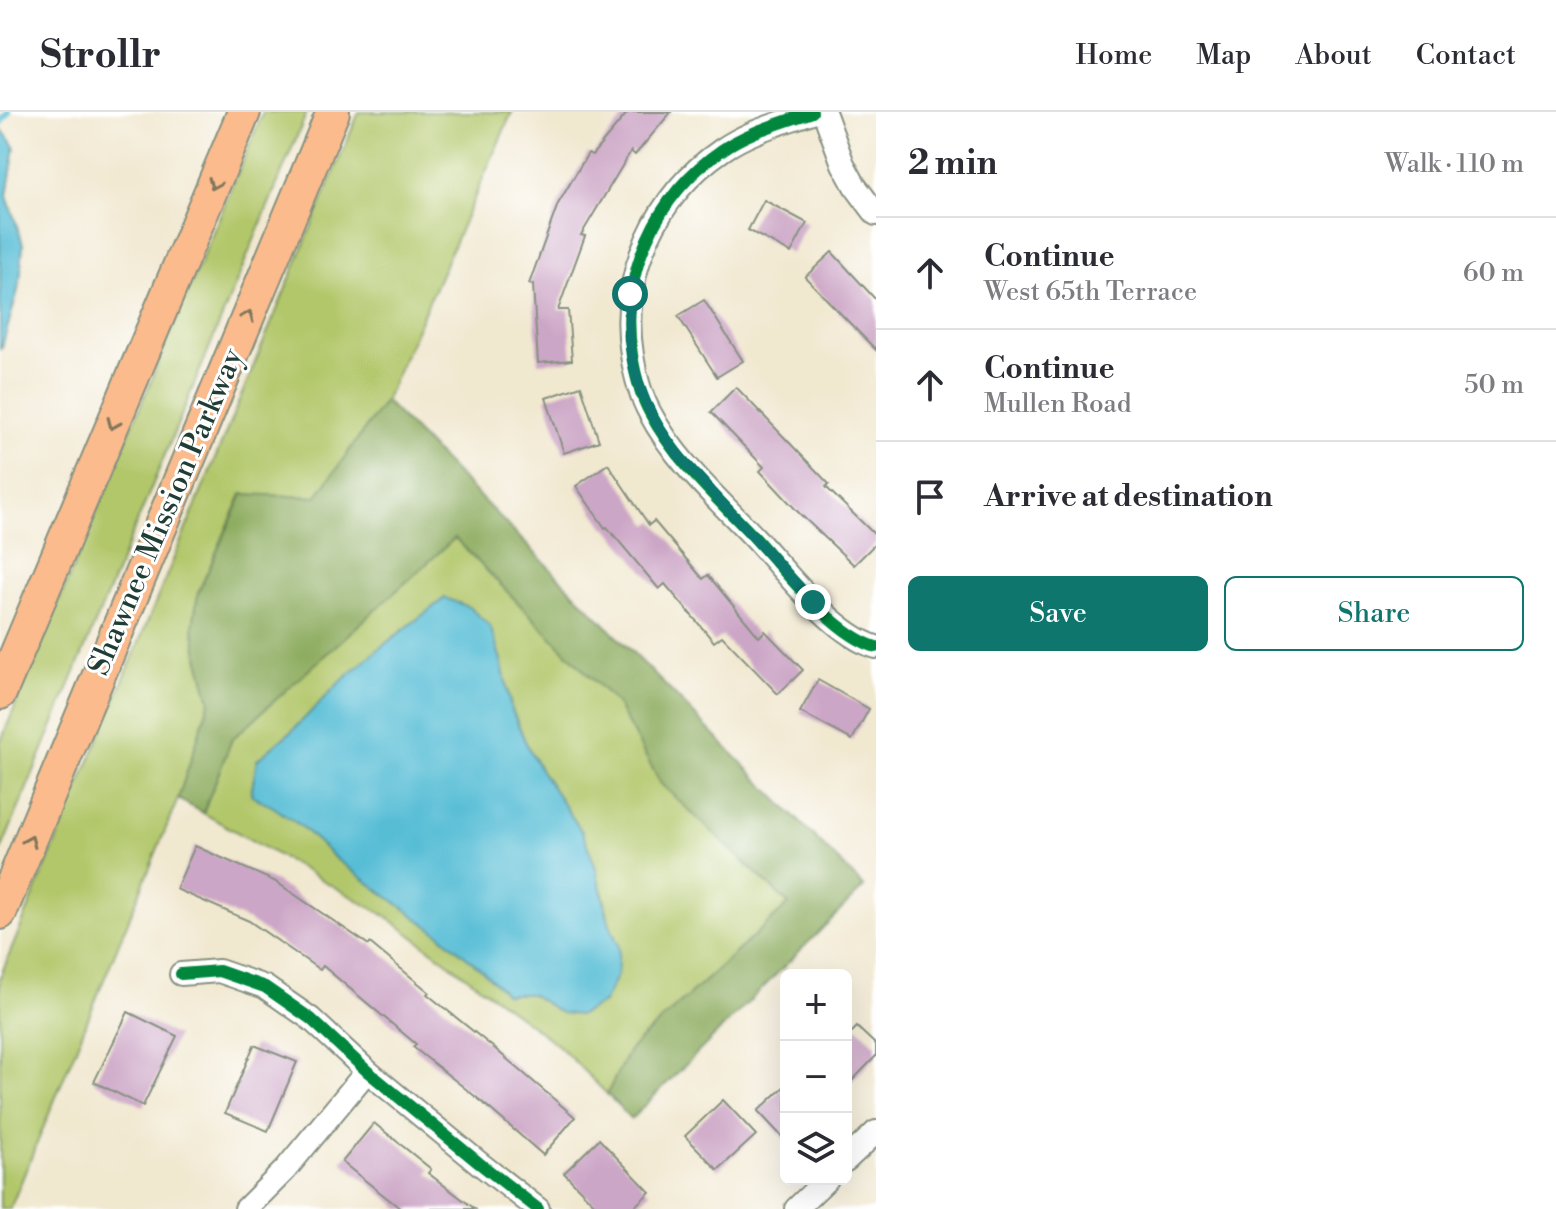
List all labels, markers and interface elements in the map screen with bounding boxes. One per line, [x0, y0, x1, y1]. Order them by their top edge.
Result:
text: Strollr [40, 32, 161, 79]
text: Home [1076, 38, 1152, 73]
text: Map [1196, 38, 1251, 73]
text: About [1295, 38, 1372, 73]
text: Contact [1416, 38, 1516, 73]
text: 2 min [908, 143, 997, 185]
text: Walk · 110 m [1385, 148, 1524, 180]
one-way arrow [207, 176, 223, 190]
text: Continue [984, 238, 1115, 276]
icon: ahead [908, 251, 952, 295]
text: 60 m [1463, 257, 1524, 289]
route start [612, 276, 648, 312]
text: West 65th Terrace [984, 276, 1197, 308]
one-way arrow [238, 310, 255, 324]
street label: Shawnee Mission Parkway [80, 342, 252, 681]
text: Continue [984, 350, 1115, 388]
icon: ahead [908, 363, 952, 407]
text: 50 m [1464, 369, 1524, 401]
text: Mullen Road [984, 388, 1131, 420]
one-way arrow [106, 416, 123, 430]
icon: arrive [908, 475, 952, 519]
text: Arrive at destination [984, 478, 1273, 516]
button: Save [908, 576, 1208, 651]
button: Share [1224, 576, 1524, 651]
route end [795, 584, 831, 620]
one-way arrow [20, 834, 37, 848]
map controls [780, 969, 852, 1185]
button: + [780, 969, 852, 1041]
button: − [780, 1041, 852, 1113]
button: layers [780, 1113, 852, 1185]

